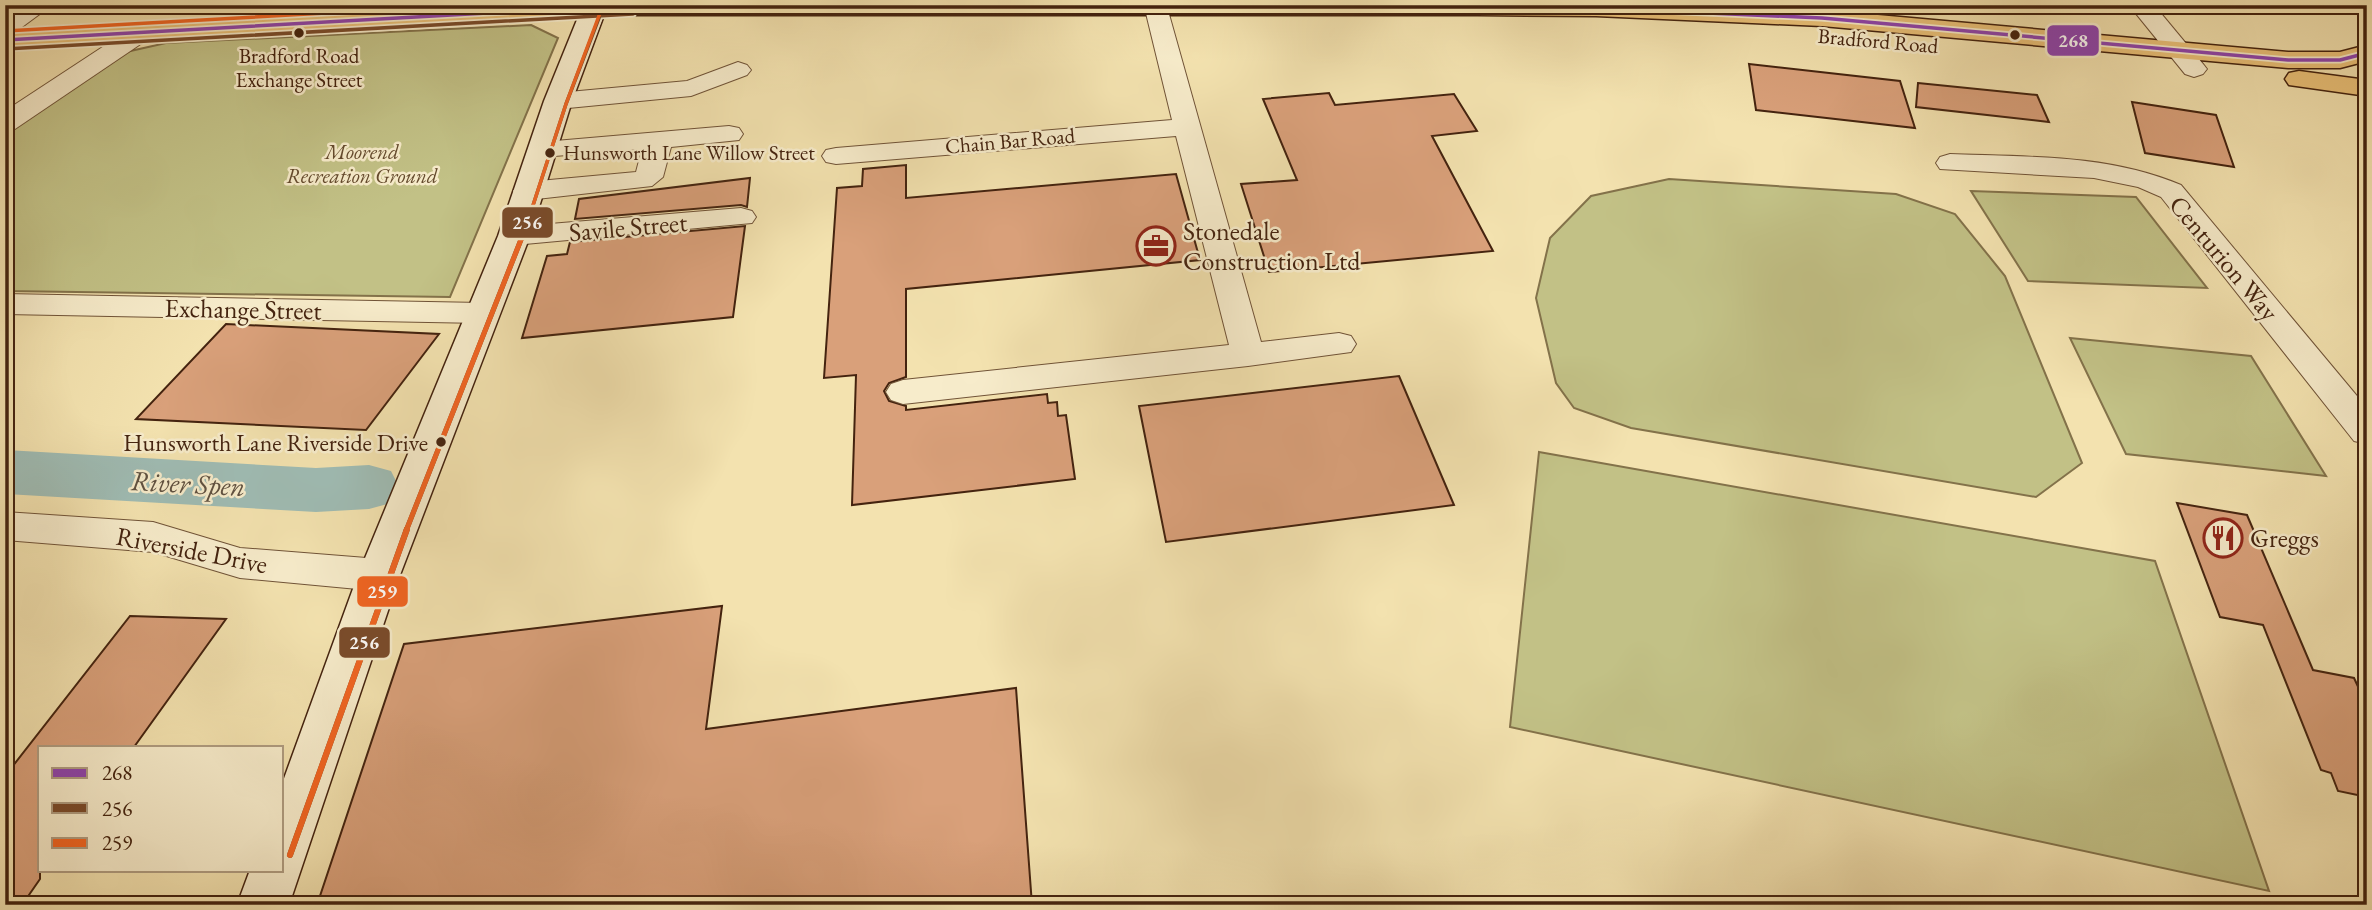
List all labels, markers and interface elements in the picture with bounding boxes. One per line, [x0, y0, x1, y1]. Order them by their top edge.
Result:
street label: Bradford Road [1817, 22, 1940, 59]
line badge: 268 [2046, 24, 2100, 57]
marker: Bradford Road Exchange Street [292, 26, 306, 40]
unlabelled marker [2008, 28, 2022, 42]
text: 268 [2058, 28, 2088, 53]
place label: Bradford Road Exchange Street [236, 42, 363, 93]
street label: Chain Bar Road [944, 121, 1076, 160]
park label: Moorend Recreation Ground [286, 138, 438, 189]
place label: Hunsworth Lane Willow Street [563, 139, 815, 166]
marker: Hunsworth Lane Willow Street [543, 146, 557, 160]
street label: Centurion Way [2162, 188, 2287, 328]
street label: Savile Street [568, 205, 688, 249]
line badge: 256 [501, 206, 554, 239]
text: 256 [512, 210, 542, 235]
place label: Stonedale Construction Ltd [1183, 214, 1361, 278]
office icon: Stonedale Construction Ltd [1135, 225, 1177, 267]
street label: Exchange Street [164, 291, 322, 327]
place label: Hunsworth Lane Riverside Drive [123, 427, 428, 458]
marker: Hunsworth Lane Riverside Drive [434, 435, 448, 449]
water label: River Spen [130, 462, 246, 504]
restaurant icon: Greggs [2202, 517, 2244, 559]
street label: Riverside Drive [114, 519, 270, 581]
place label: Greggs [2250, 521, 2319, 555]
line badge: 259 [356, 575, 409, 608]
text: 259 [367, 579, 397, 604]
line badge: 256 [338, 626, 391, 659]
text: 256 [349, 630, 379, 655]
legend [38, 746, 284, 872]
text: 268 [102, 759, 132, 786]
text: 256 [102, 795, 132, 822]
text: 259 [102, 829, 132, 856]

